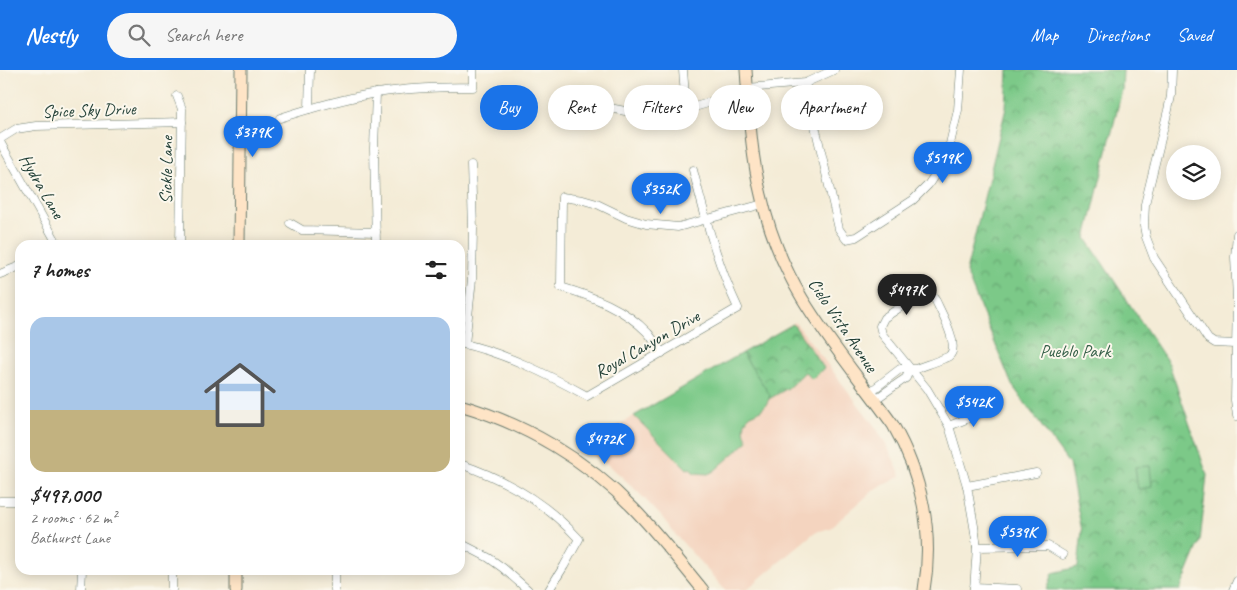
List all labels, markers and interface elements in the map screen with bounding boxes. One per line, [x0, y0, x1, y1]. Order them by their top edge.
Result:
search box [107, 13, 457, 58]
text: Nestly [25, 20, 77, 50]
icon: search [125, 21, 153, 49]
text: Search here [165, 23, 242, 47]
text: Map [1031, 24, 1058, 46]
text: Directions [1086, 24, 1149, 46]
text: Saved [1177, 24, 1212, 46]
chip: Buy [480, 85, 538, 130]
chip: Rent [548, 85, 614, 130]
chip: Filters [624, 85, 699, 130]
chip: New [709, 85, 771, 130]
chip: Apartment [781, 85, 883, 130]
street label: Spice Sky Drive [42, 97, 137, 123]
pin: $379K [218, 116, 288, 158]
text: $379K [235, 122, 271, 142]
street label: Sickle Lane [154, 135, 178, 204]
pin: $519K [908, 142, 978, 184]
map controls [1166, 145, 1221, 200]
button: layers [1166, 145, 1221, 200]
text: $519K [925, 148, 961, 168]
street label: Hydra Lane [15, 150, 70, 223]
pin: $352K [626, 172, 696, 215]
text: $352K [643, 179, 679, 199]
icon: filters [422, 256, 450, 284]
text: 7 homes [30, 257, 89, 283]
street label: Cielo Vista Avenue [803, 274, 883, 377]
pin: $497K [872, 274, 942, 316]
text: $497K [889, 280, 925, 300]
street label: Royal Canyon Drive [591, 305, 704, 383]
park label: Pueblo Park [1040, 340, 1112, 362]
icon: home [195, 350, 285, 440]
pin: $542K [939, 386, 1009, 428]
text: $542K [956, 392, 992, 412]
pin: $472K [570, 422, 640, 465]
text: $472K [587, 429, 623, 449]
text: $497,000 [30, 482, 100, 508]
text: 2 rooms · 62 m² [30, 508, 116, 528]
pin: $539K [983, 516, 1053, 558]
text: $539K [1000, 522, 1036, 542]
text: Bathurst Lane [30, 528, 110, 548]

